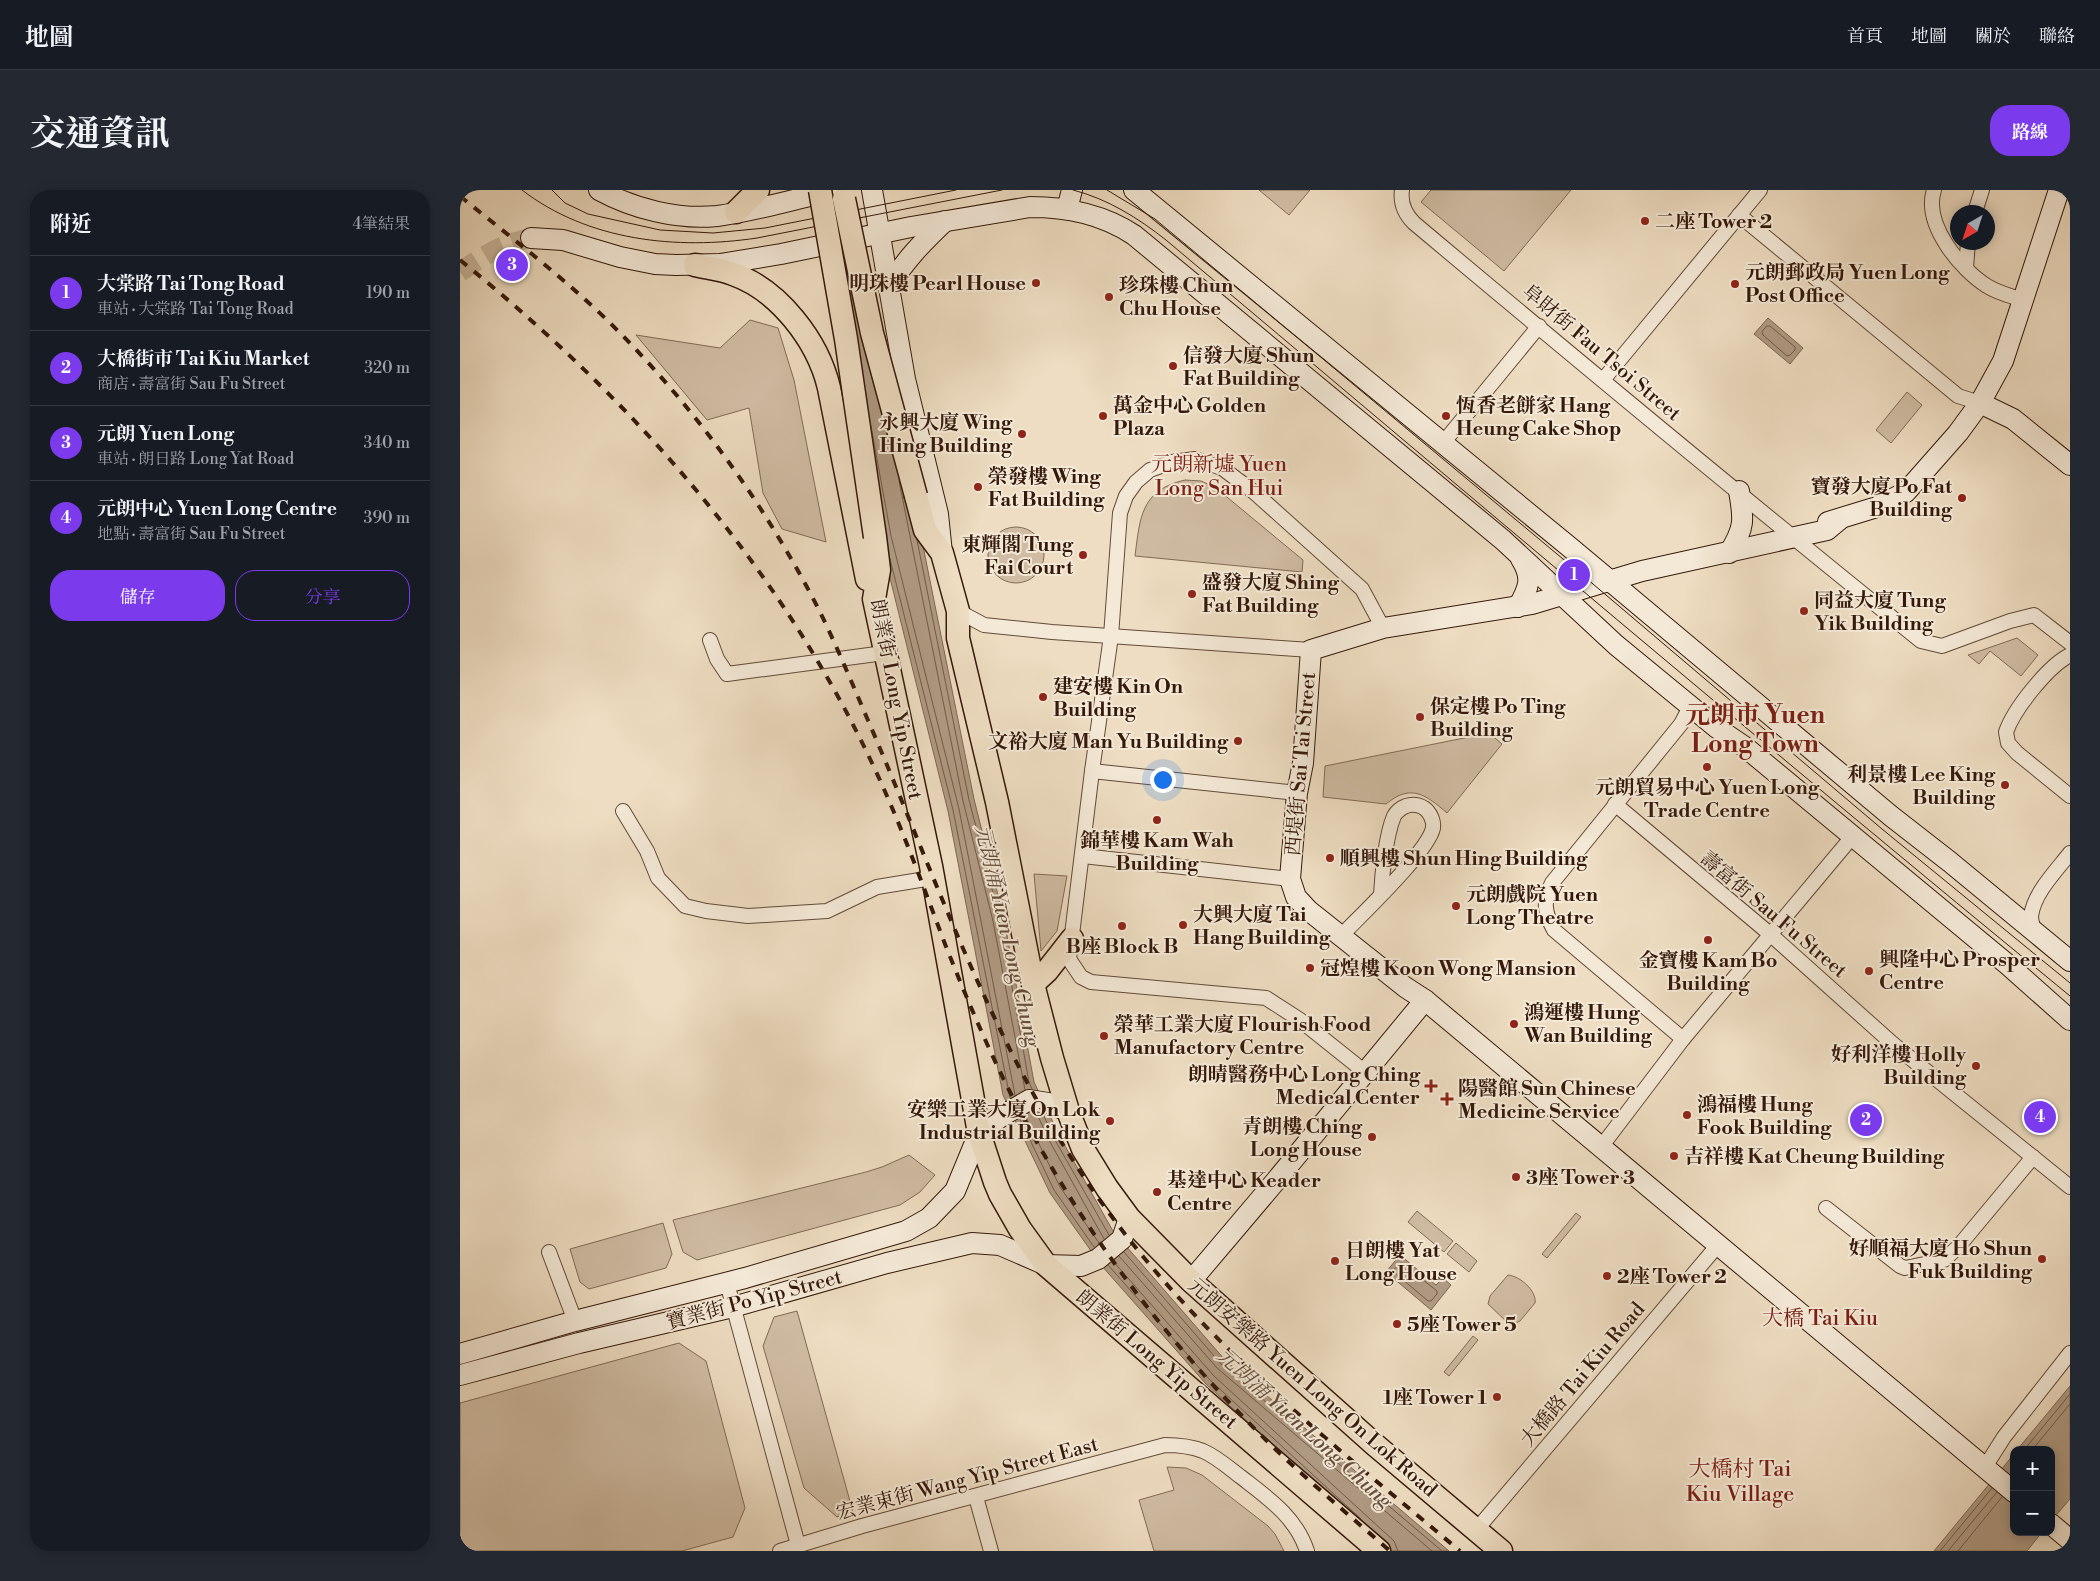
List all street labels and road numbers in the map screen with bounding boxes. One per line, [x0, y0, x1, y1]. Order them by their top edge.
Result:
street label: 阜財街 Fau Tsoi Street [1517, 279, 1686, 427]
street label: 朗業街 Long Yip Street [864, 597, 927, 802]
street label: 西堤街 Sai Tai Street [1281, 671, 1322, 857]
street label: 壽富街 Sau Fu Street [1694, 846, 1852, 984]
street label: 寶業街 Po Yip Street [664, 1265, 845, 1336]
street label: 元朗安樂路 Yuen Long On Lok Road [1182, 1273, 1442, 1503]
street label: 朗業街 Long Yip Street [1070, 1285, 1242, 1435]
street label: 大橋路 Tai Kiu Road [1515, 1297, 1651, 1452]
street label: 宏業東街 Wang Yip Street East [834, 1432, 1101, 1527]

